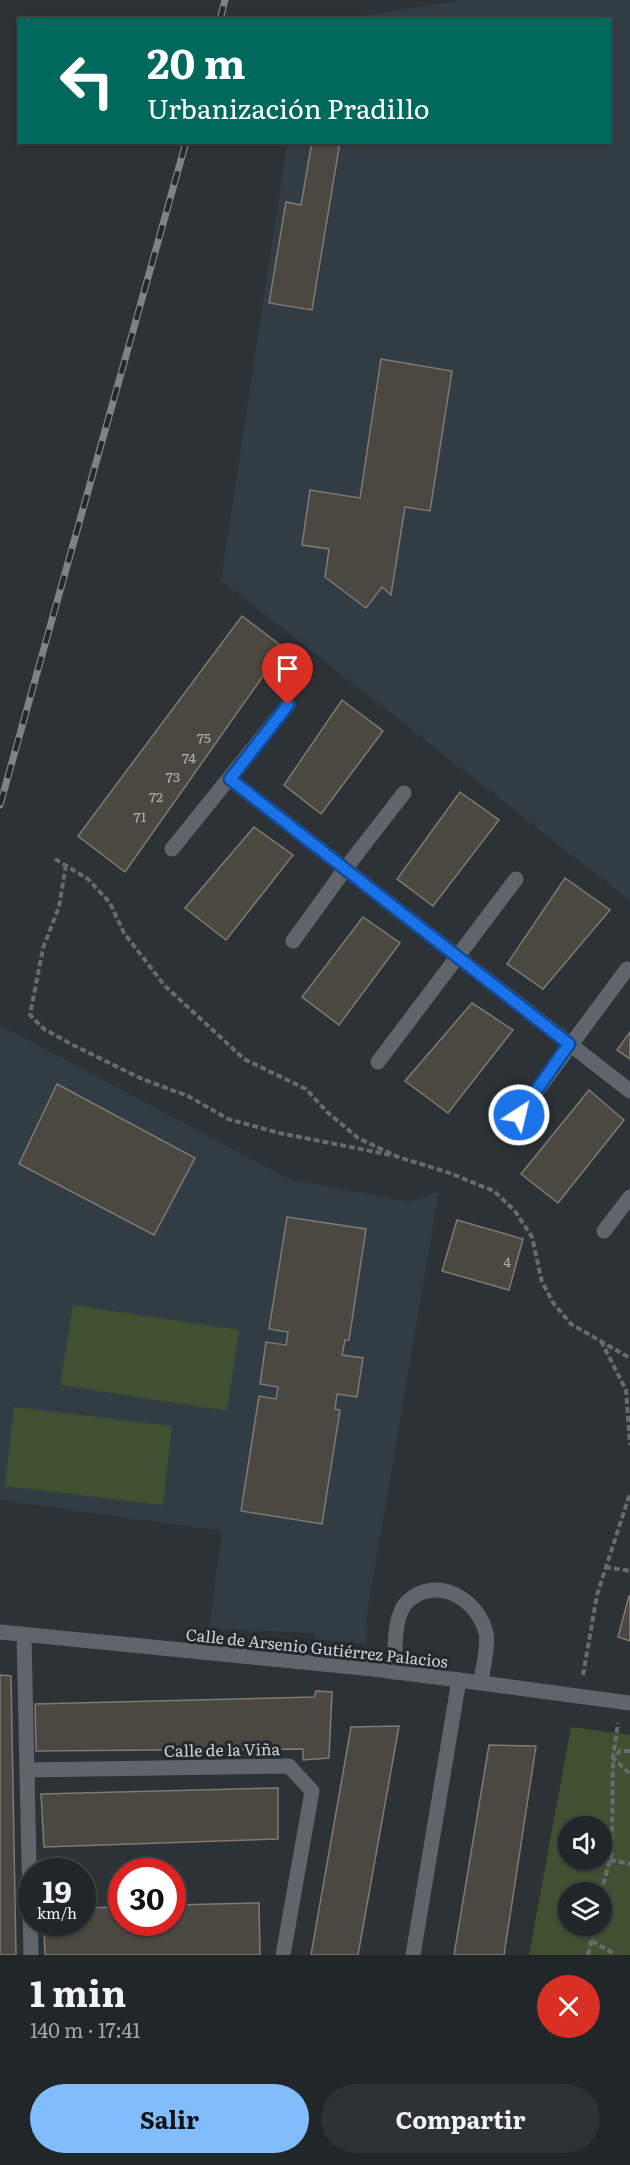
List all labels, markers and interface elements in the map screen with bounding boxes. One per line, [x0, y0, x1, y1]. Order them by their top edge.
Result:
text: 20 m [147, 30, 246, 92]
icon: left [48, 42, 126, 120]
text: Urbanización Pradillo [147, 87, 429, 127]
pin [262, 643, 313, 705]
icon: arrive [271, 652, 304, 685]
house number: 75 [197, 727, 211, 747]
house number: 74 [182, 747, 196, 767]
house number: 73 [166, 766, 180, 786]
house number: 72 [149, 786, 163, 806]
house number: 71 [134, 806, 147, 826]
position arrow [487, 1083, 551, 1147]
house number: 4 [503, 1251, 511, 1271]
street label: Calle de Arsenio Gutiérrez Palacios [185, 1621, 449, 1673]
street label: Calle de la Viña [164, 1736, 281, 1762]
map controls [558, 1816, 612, 1936]
button: sound [558, 1816, 612, 1870]
speed limit sign: 30 [108, 1858, 186, 1936]
text: 19 [42, 1868, 72, 1912]
button: layers [558, 1882, 612, 1936]
text: km/h [37, 1901, 77, 1924]
text: 1 min [30, 1965, 126, 2018]
button: close [537, 1975, 600, 2038]
text: 140 m · 17:41 [30, 2014, 141, 2044]
button: Salir [30, 2084, 309, 2153]
button: Compartir [321, 2084, 600, 2153]

